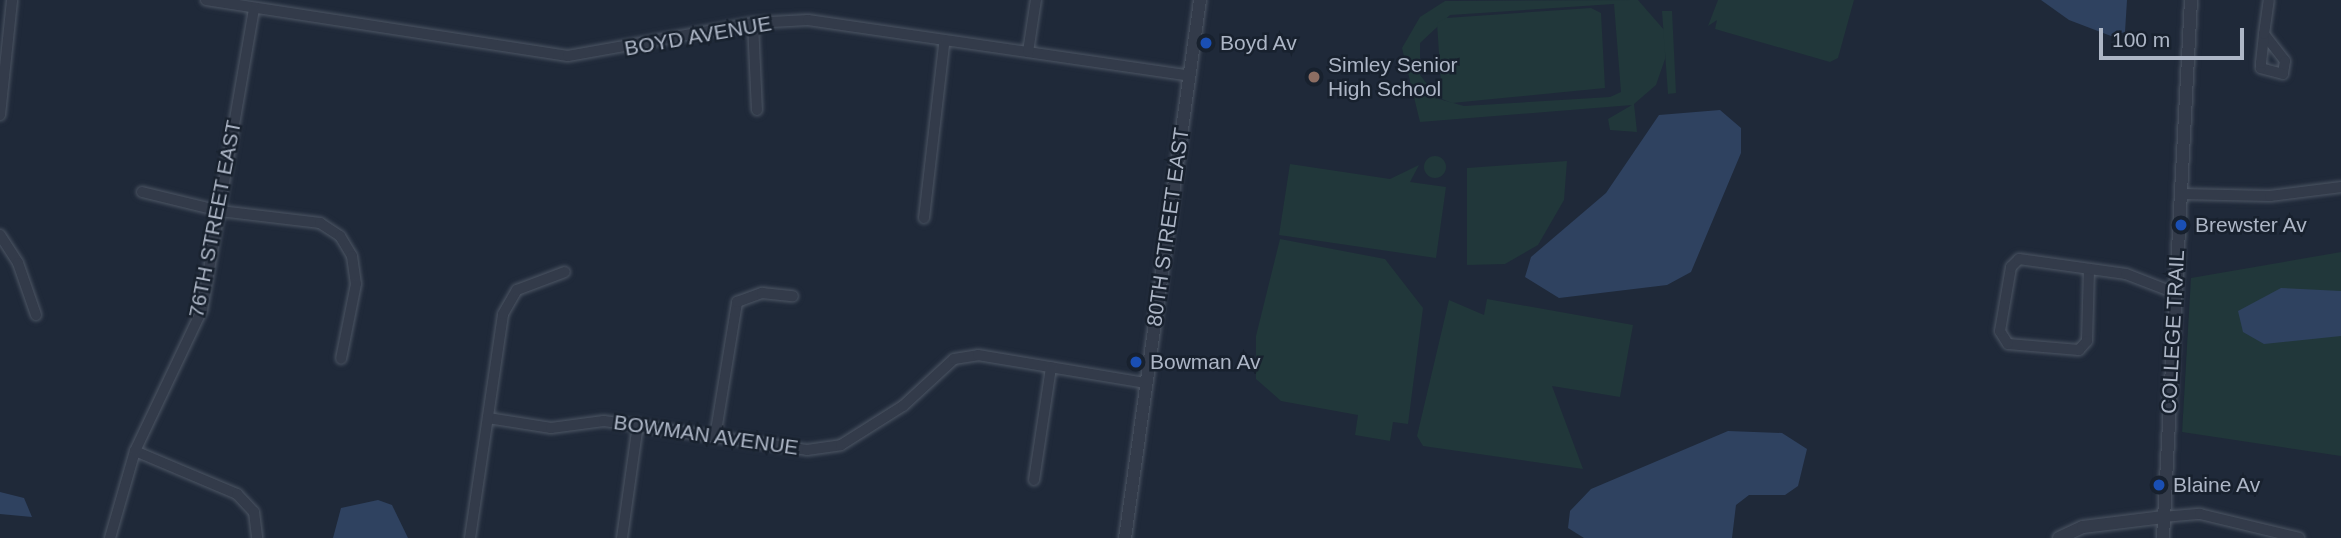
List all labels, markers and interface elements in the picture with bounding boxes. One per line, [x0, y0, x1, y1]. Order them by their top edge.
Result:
street label: BOYD AVENUE [622, 11, 774, 61]
scale bar [2103, 14, 2248, 58]
text: 100 m [2112, 28, 2170, 51]
place label: Boyd Av [1220, 30, 1298, 56]
marker: Boyd Av [1198, 35, 1214, 51]
place label: Simley Senior High School [1328, 52, 1458, 102]
marker: Simley Senior High School [1306, 69, 1322, 85]
street label: 76TH STREET EAST [183, 118, 247, 320]
street label: 80TH STREET EAST [1142, 126, 1194, 328]
place label: Brewster Av [2195, 212, 2308, 238]
marker: Brewster Av [2173, 217, 2189, 233]
street label: COLLEGE TRAIL [2156, 249, 2190, 415]
place label: Bowman Av [1150, 349, 1262, 375]
marker: Bowman Av [1128, 354, 1144, 370]
street label: BOWMAN AVENUE [611, 409, 801, 461]
place label: Blaine Av [2173, 472, 2261, 498]
marker: Blaine Av [2151, 477, 2167, 493]

